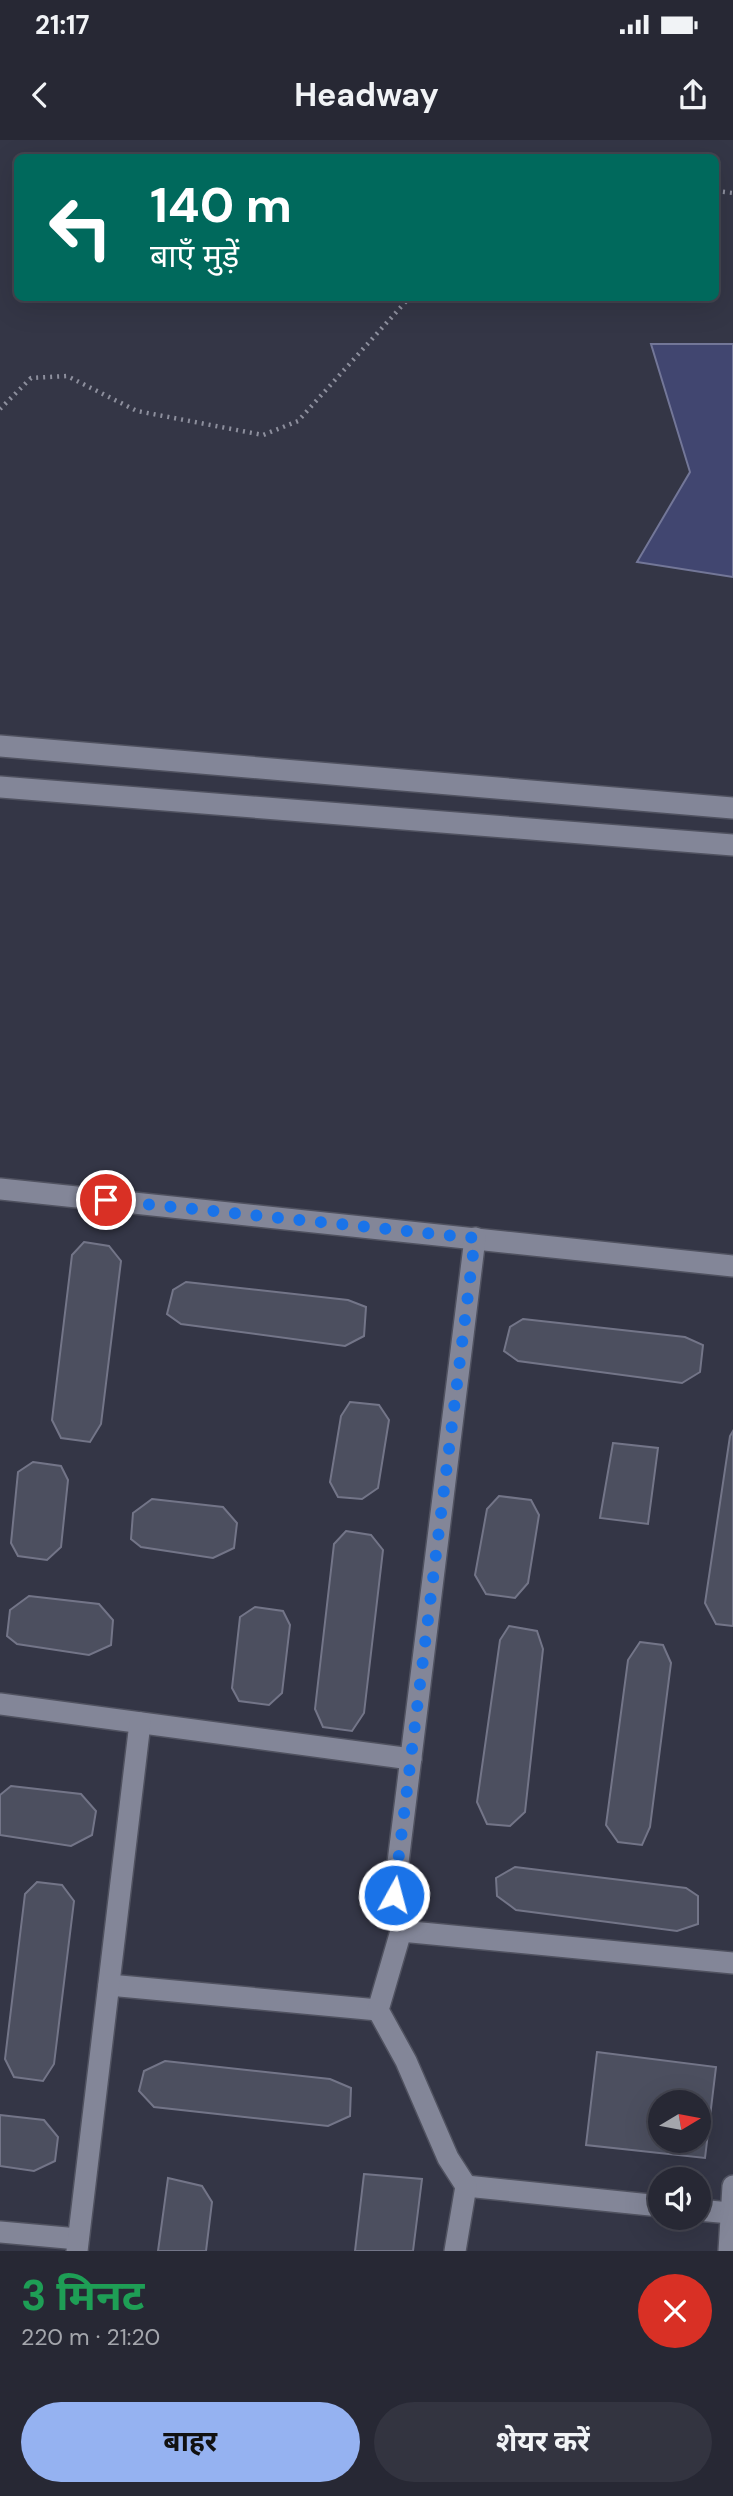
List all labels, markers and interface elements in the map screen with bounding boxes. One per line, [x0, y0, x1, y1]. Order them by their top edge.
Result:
text: 21:17 [35, 8, 90, 42]
text: Headway [294, 74, 439, 116]
icon: back [21, 76, 59, 114]
icon: share [674, 76, 712, 114]
text: 140 m [150, 173, 292, 237]
icon: left [35, 182, 126, 273]
text: बाएँ मुड़ें [150, 235, 239, 277]
pin [76, 1170, 136, 1230]
icon: arrive [87, 1181, 125, 1219]
position arrow [357, 1858, 431, 1932]
north arrow [648, 2090, 710, 2152]
map controls [648, 2090, 711, 2230]
button: sound [648, 2167, 711, 2230]
text: 3 मिनट [21, 2268, 144, 2323]
button: close [638, 2274, 712, 2348]
text: 220 m · 21:20 [21, 2322, 160, 2352]
button: बाहर [21, 2402, 360, 2482]
button: शेयर करें [374, 2402, 712, 2482]

